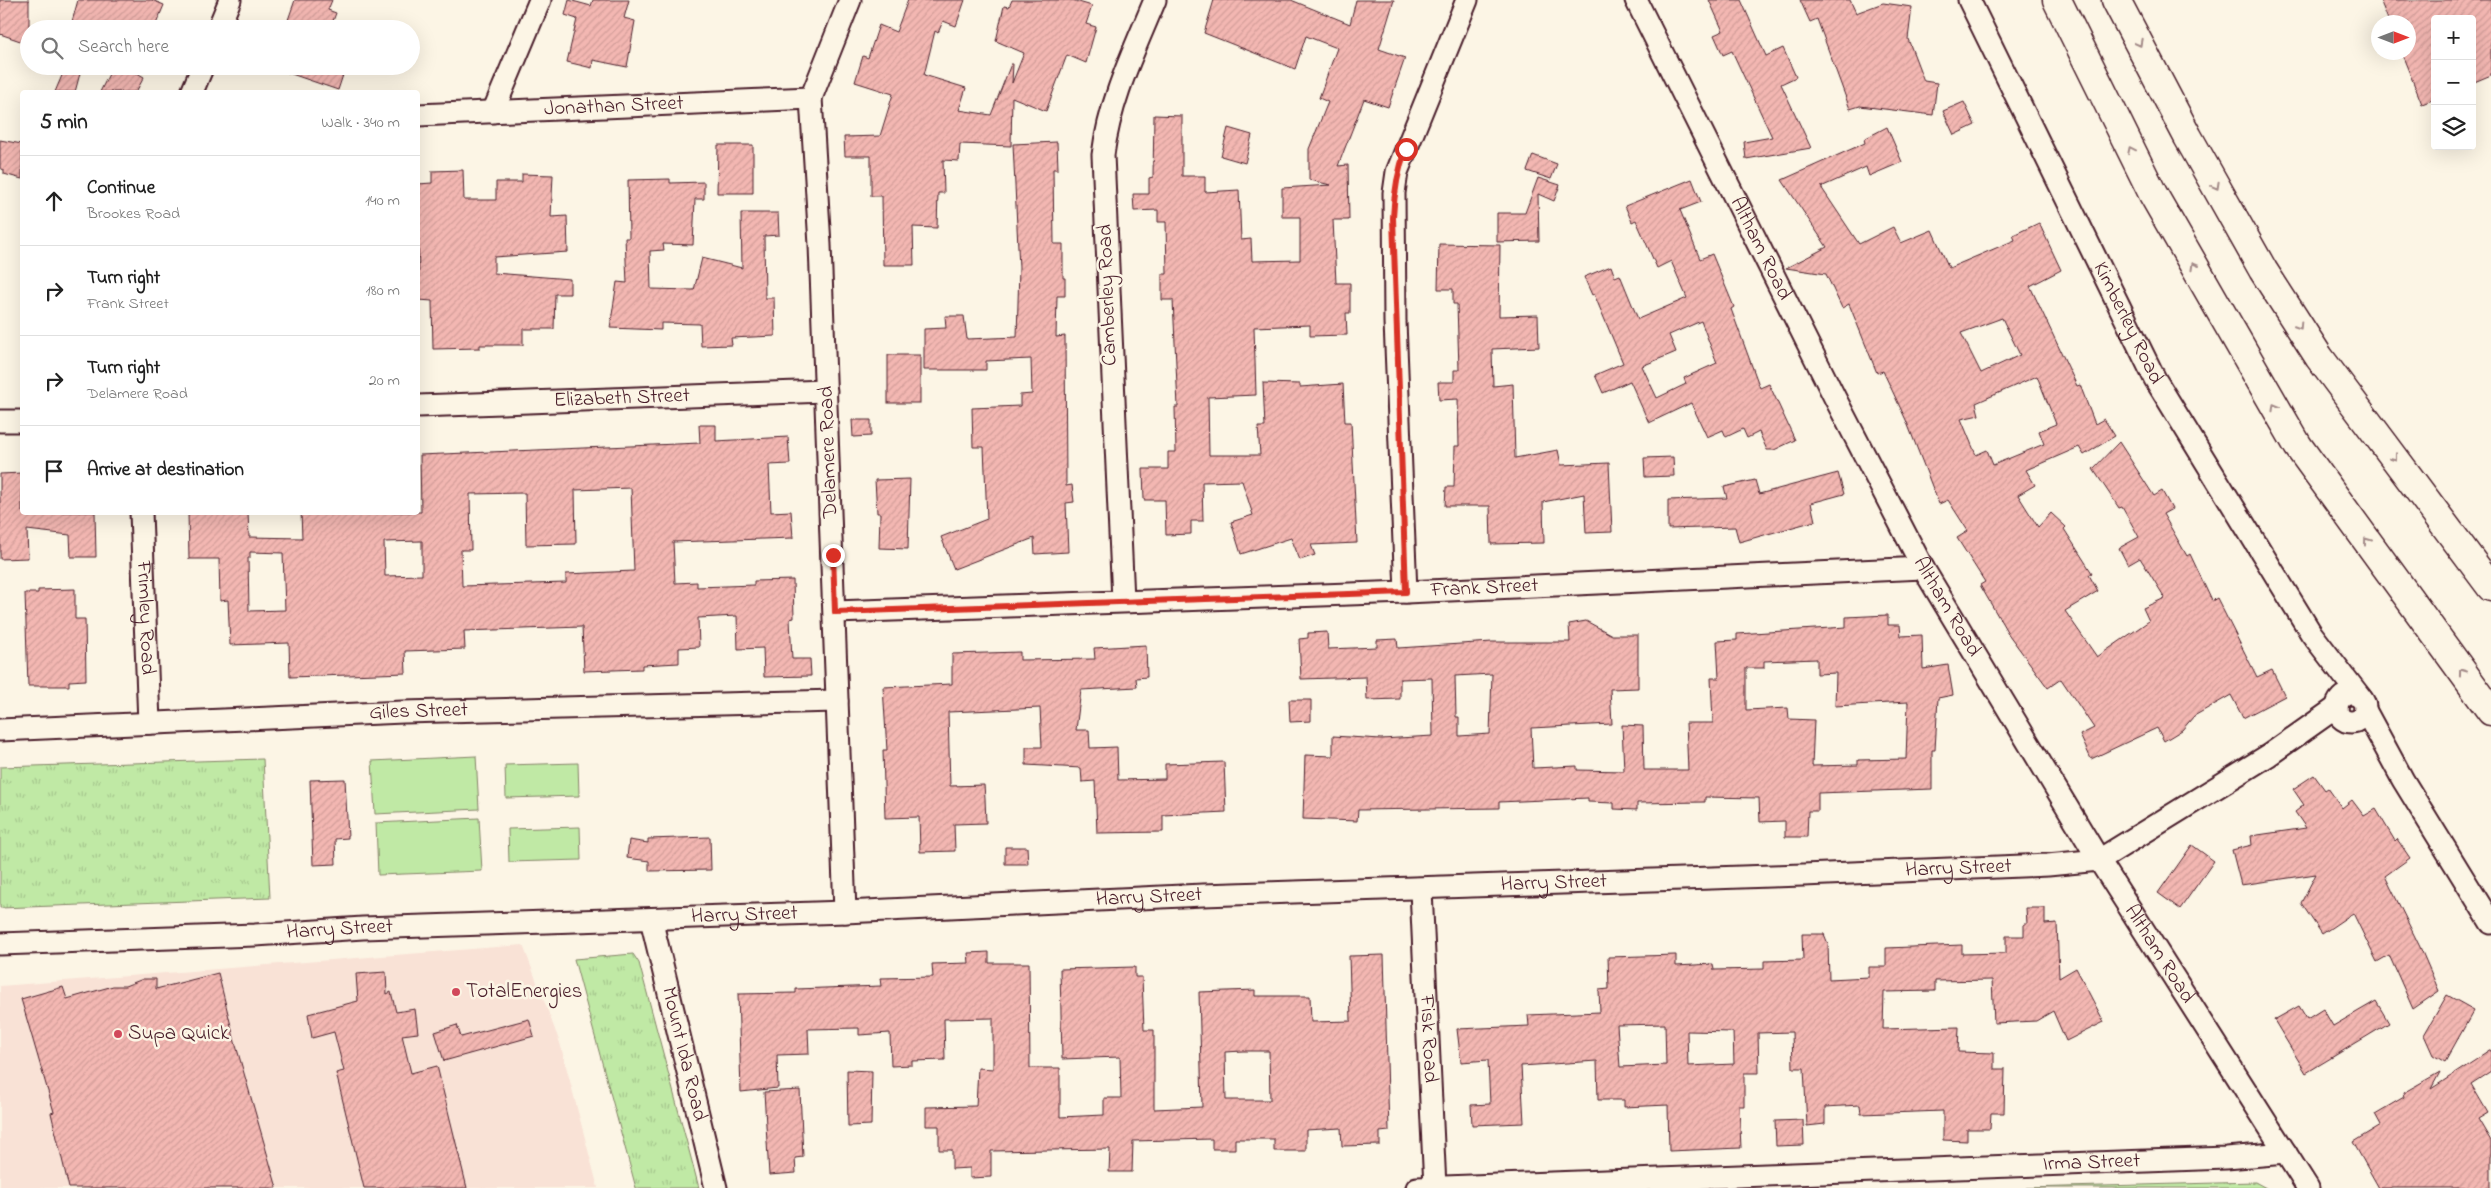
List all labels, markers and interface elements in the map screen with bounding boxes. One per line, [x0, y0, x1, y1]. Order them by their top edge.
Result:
north arrow [2371, 15, 2416, 60]
map controls [2431, 15, 2476, 150]
button: + [2431, 15, 2476, 60]
search box [20, 20, 420, 75]
icon: search [38, 34, 66, 62]
text: Search here [78, 34, 169, 61]
one-way arrow [2133, 38, 2143, 47]
button: − [2431, 60, 2476, 105]
street label: Jonathan Street [543, 89, 684, 125]
button: layers [2431, 105, 2476, 150]
text: 5 min [40, 108, 88, 138]
text: Walk · 340 m [321, 111, 400, 135]
route start [1395, 138, 1418, 161]
one-way arrow [2127, 146, 2137, 155]
text: Continue [87, 175, 155, 202]
one-way arrow [2210, 181, 2220, 190]
icon: ahead [40, 187, 68, 215]
text: 140 m [365, 189, 400, 213]
street label: Altham Road [1722, 192, 1799, 306]
text: Brookes Road [87, 202, 180, 226]
street label: Camberley Road [1091, 223, 1127, 366]
street label: Kimberley Road [2085, 257, 2170, 390]
one-way arrow [2191, 262, 2201, 271]
text: Turn right [87, 265, 160, 292]
icon: right [40, 277, 68, 305]
text: 180 m [366, 279, 400, 303]
text: Frank Street [87, 292, 169, 316]
one-way arrow [2293, 320, 2302, 330]
text: Turn right [87, 355, 160, 382]
icon: right [40, 367, 68, 395]
text: 20 m [369, 369, 400, 393]
street label: Elizabeth Street [553, 381, 690, 416]
text: Delamere Road [87, 382, 188, 406]
street label: Delamere Road [812, 385, 846, 520]
one-way arrow [2272, 403, 2282, 412]
one-way arrow [2388, 452, 2397, 462]
icon: arrive [40, 457, 68, 485]
text: Arrive at destination [87, 457, 244, 484]
one-way arrow [2364, 538, 2372, 547]
route end [822, 544, 845, 567]
street label: Altham Road [1905, 552, 1988, 663]
street label: Frimley Road [128, 559, 162, 676]
street label: Frank Street [1429, 571, 1539, 606]
one-way arrow [2459, 669, 2468, 678]
street label: Giles Street [369, 695, 468, 728]
street label: Harry Street [1905, 851, 2012, 886]
street label: Harry Street [1500, 867, 1607, 901]
street label: Harry Street [1095, 880, 1203, 915]
street label: Harry Street [691, 899, 798, 933]
street label: Altham Road [2116, 899, 2202, 1010]
street label: Harry Street [286, 912, 393, 948]
place label: TotalEnergies [466, 977, 582, 1009]
street label: Mount Ida Road [653, 984, 714, 1125]
marker: TotalEnergies [450, 986, 462, 998]
street label: Fisk Road [1411, 993, 1445, 1084]
place label: Supa Quick [128, 1019, 230, 1049]
marker: Supa Quick [112, 1028, 124, 1040]
street label: Irma Street [2042, 1146, 2141, 1180]

